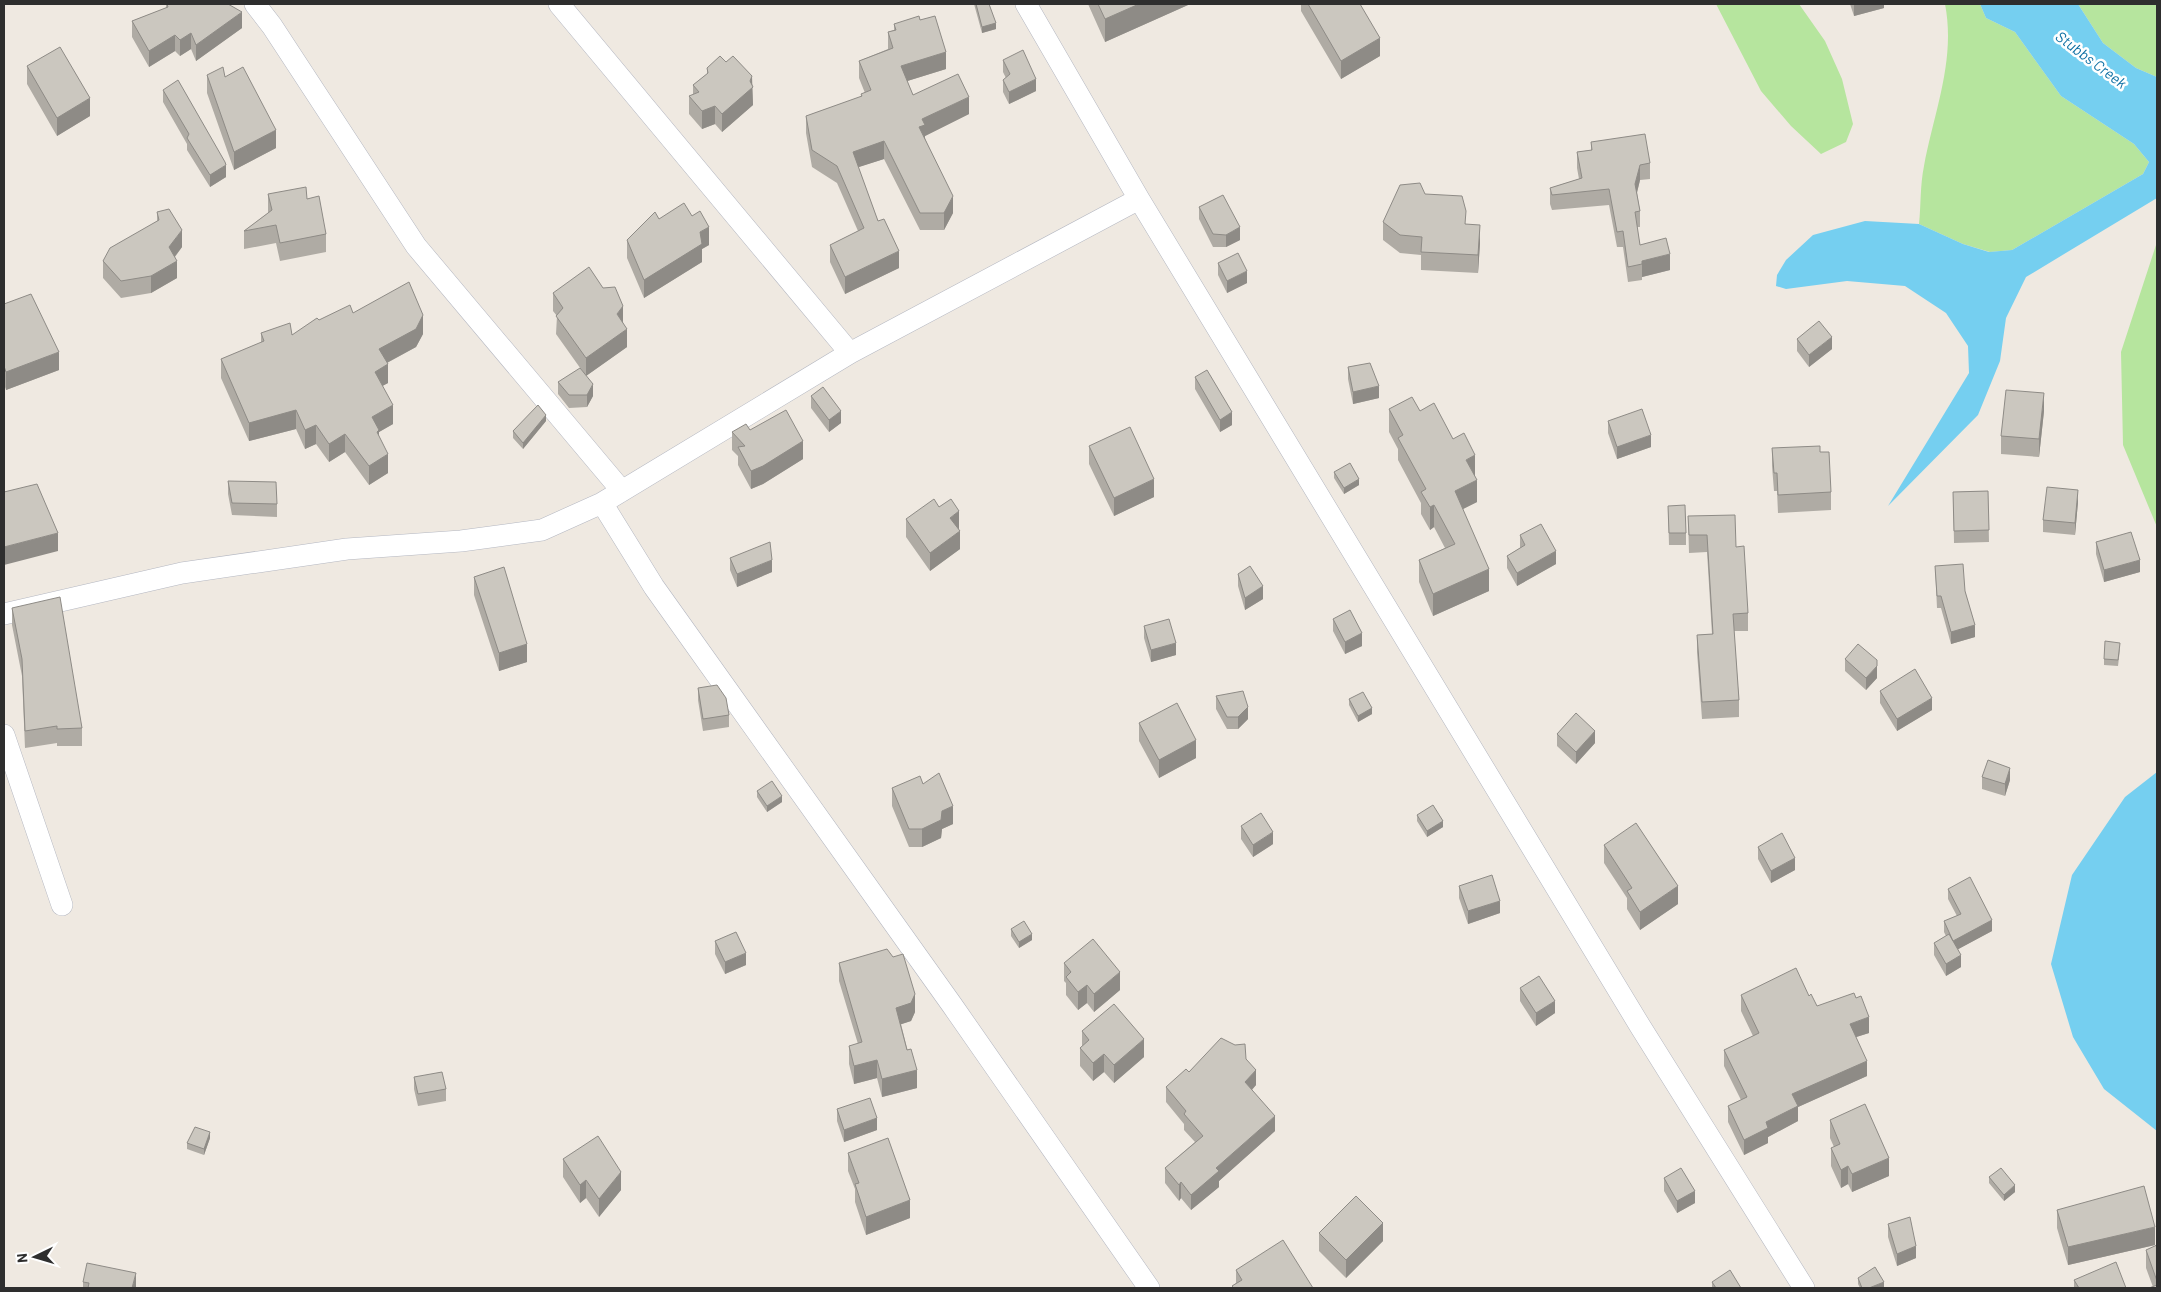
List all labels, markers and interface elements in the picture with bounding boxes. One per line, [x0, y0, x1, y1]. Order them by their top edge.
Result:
water label: Stubbs Creek [2053, 27, 2131, 92]
north arrow [10, 1232, 60, 1282]
text: N [13, 1253, 30, 1264]

